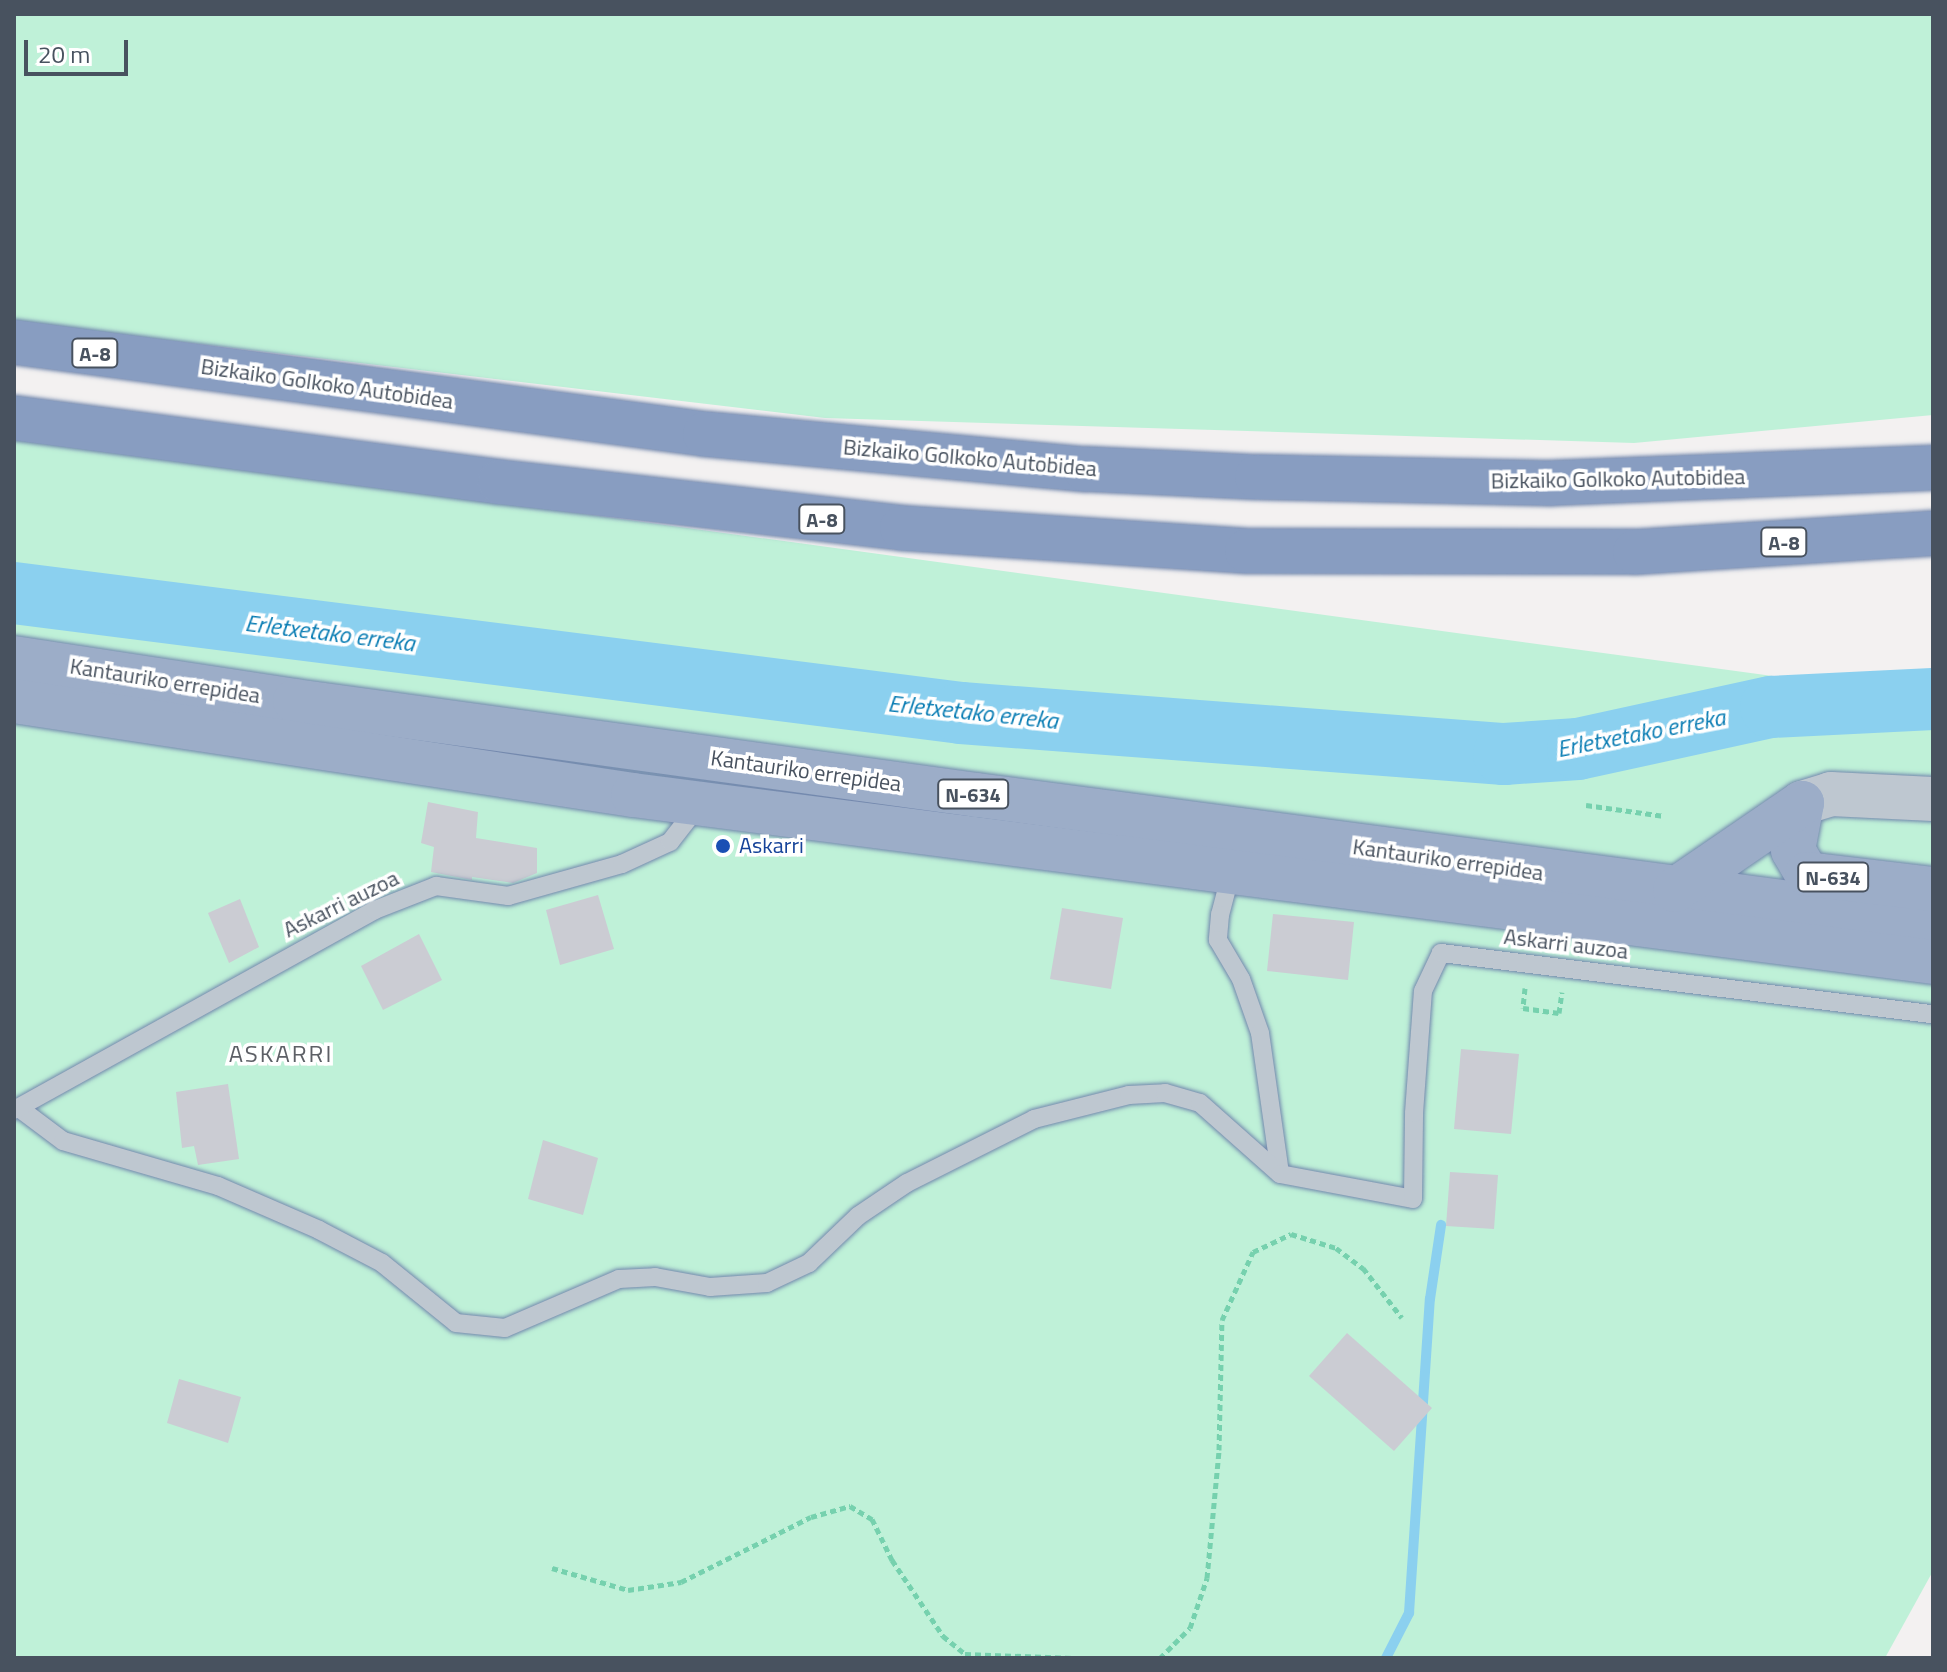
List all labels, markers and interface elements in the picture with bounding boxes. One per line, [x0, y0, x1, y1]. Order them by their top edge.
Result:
scale bar [28, 24, 132, 74]
text: 20 m [38, 36, 90, 72]
road number: A-8 [71, 337, 119, 369]
street label: Bizkaiko Golkoko Autobidea [199, 353, 455, 415]
street label: Bizkaiko Golkoko Autobidea [842, 434, 1098, 482]
street label: Bizkaiko Golkoko Autobidea [1491, 464, 1745, 494]
road number: A-8 [798, 503, 846, 535]
road number: A-8 [1760, 526, 1808, 558]
water label: Erletxetako erreka [243, 608, 417, 658]
street label: Kantauriko errepidea [68, 653, 262, 709]
water label: Erletxetako erreka [887, 689, 1059, 735]
water label: Erletxetako erreka [1554, 703, 1728, 763]
street label: Kantauriko errepidea [709, 745, 903, 797]
road number: N-634 [937, 778, 1009, 810]
place label: Askarri [739, 833, 804, 859]
street label: Kantauriko errepidea [1351, 834, 1545, 886]
marker: Askarri [714, 837, 732, 855]
road number: N-634 [1797, 861, 1869, 893]
street label: Askarri auzoa [279, 865, 403, 943]
street label: Askarri auzoa [1502, 923, 1630, 965]
district label: ASKARRI [229, 1040, 333, 1068]

